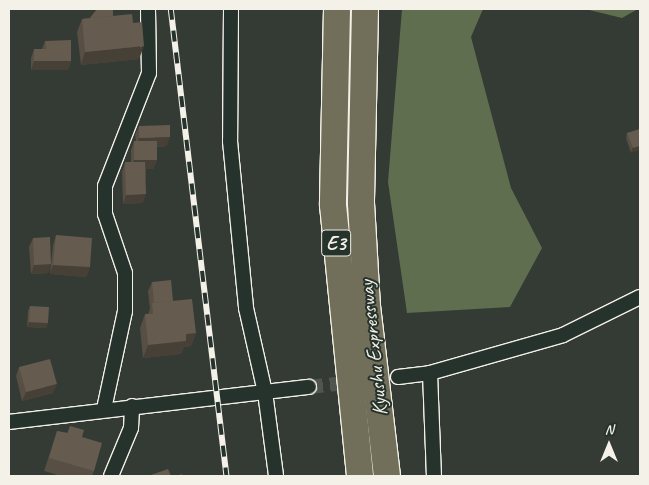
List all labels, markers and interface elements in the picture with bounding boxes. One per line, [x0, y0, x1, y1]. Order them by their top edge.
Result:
road number: E3 [321, 226, 351, 260]
street label: Kyushu Expressway [353, 279, 393, 417]
north arrow [584, 420, 634, 470]
text: N [605, 421, 613, 438]

